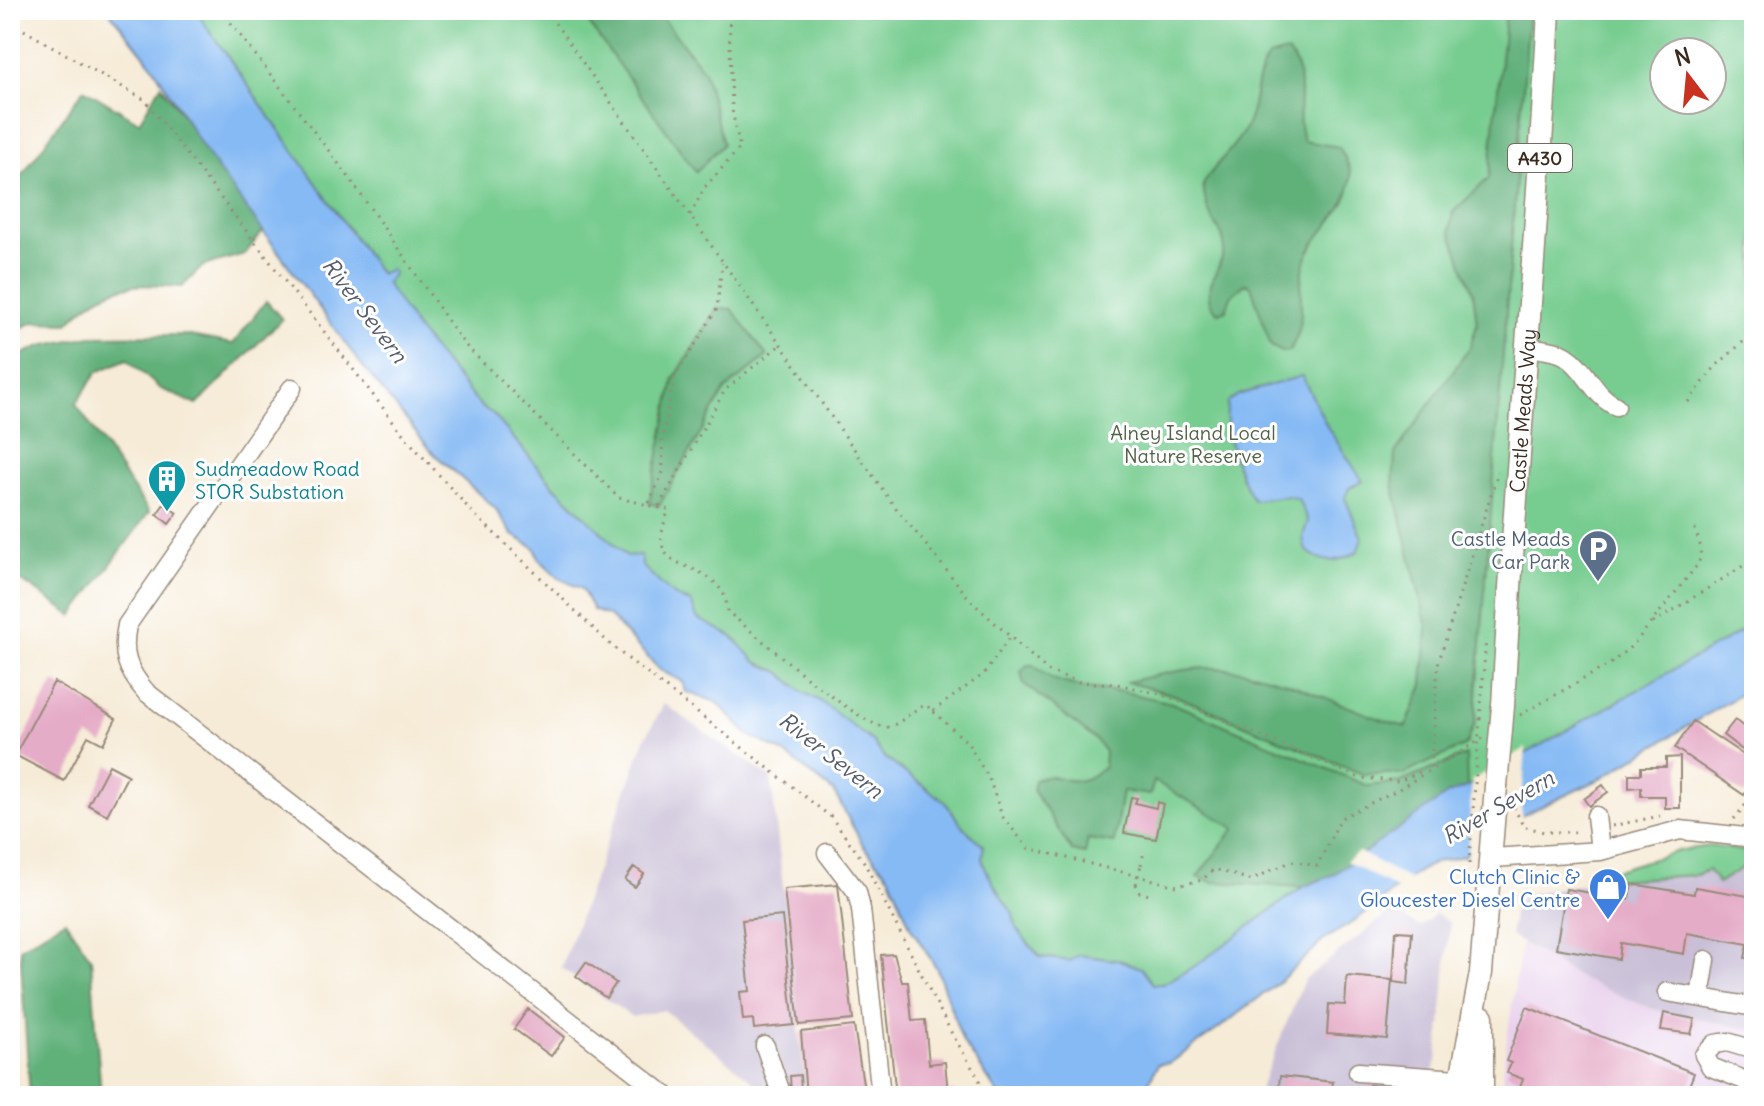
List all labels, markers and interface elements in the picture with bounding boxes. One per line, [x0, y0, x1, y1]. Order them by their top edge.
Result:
north arrow [1648, 36, 1728, 116]
text: N [1671, 41, 1694, 72]
road number: A430 [1508, 144, 1572, 172]
water label: River Severn [317, 252, 414, 369]
street label: Castle Meads Way [1504, 328, 1541, 494]
park label: Alney Island Local Nature Reserve [1110, 420, 1276, 468]
place label: Sudmeadow Road STOR Substation [195, 456, 360, 504]
building icon: Sudmeadow Road STOR Substation [146, 458, 188, 513]
place label: Castle Meads Car Park [1451, 526, 1570, 574]
parking icon: Castle Meads Car Park [1577, 528, 1619, 583]
water label: River Severn [774, 706, 889, 805]
water label: River Severn [1437, 763, 1560, 850]
place label: Clutch Clinic & Gloucester Diesel Centre [1360, 864, 1580, 912]
shop icon: Clutch Clinic & Gloucester Diesel Centre [1587, 866, 1629, 921]

